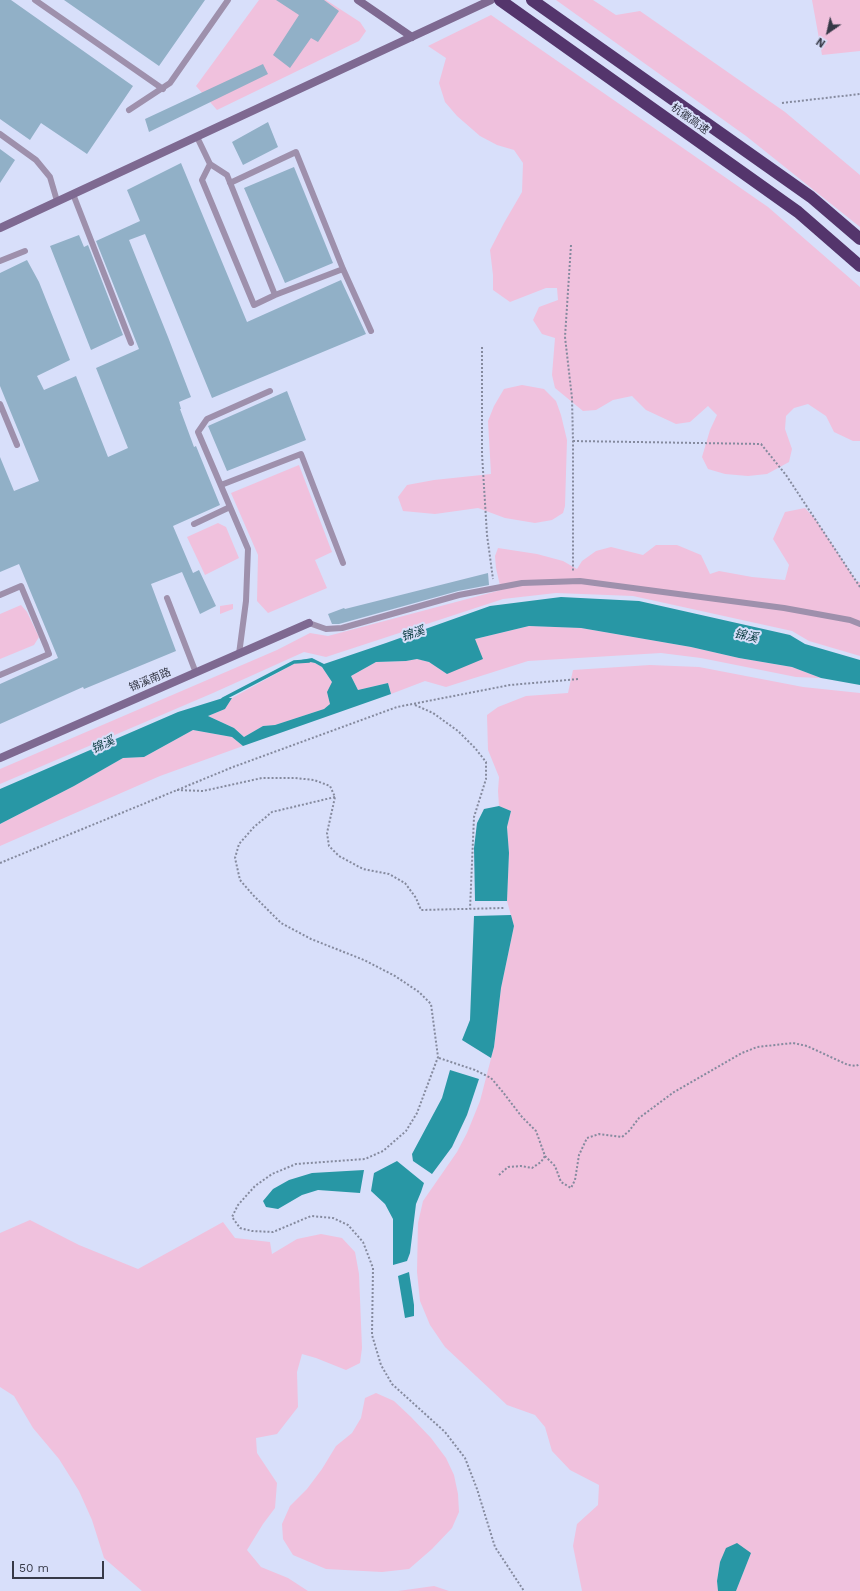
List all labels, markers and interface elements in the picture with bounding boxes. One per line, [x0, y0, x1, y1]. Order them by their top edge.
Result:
north arrow [808, 12, 848, 52]
text: N [814, 35, 828, 50]
street label: 杭徽高速 [668, 101, 712, 137]
water label: 锦溪 [399, 623, 427, 645]
water label: 锦溪 [733, 626, 759, 646]
street label: 锦溪南路 [127, 665, 173, 695]
water label: 锦溪 [89, 733, 117, 757]
scale bar [14, 1553, 106, 1579]
text: 50 m [19, 1561, 49, 1575]

